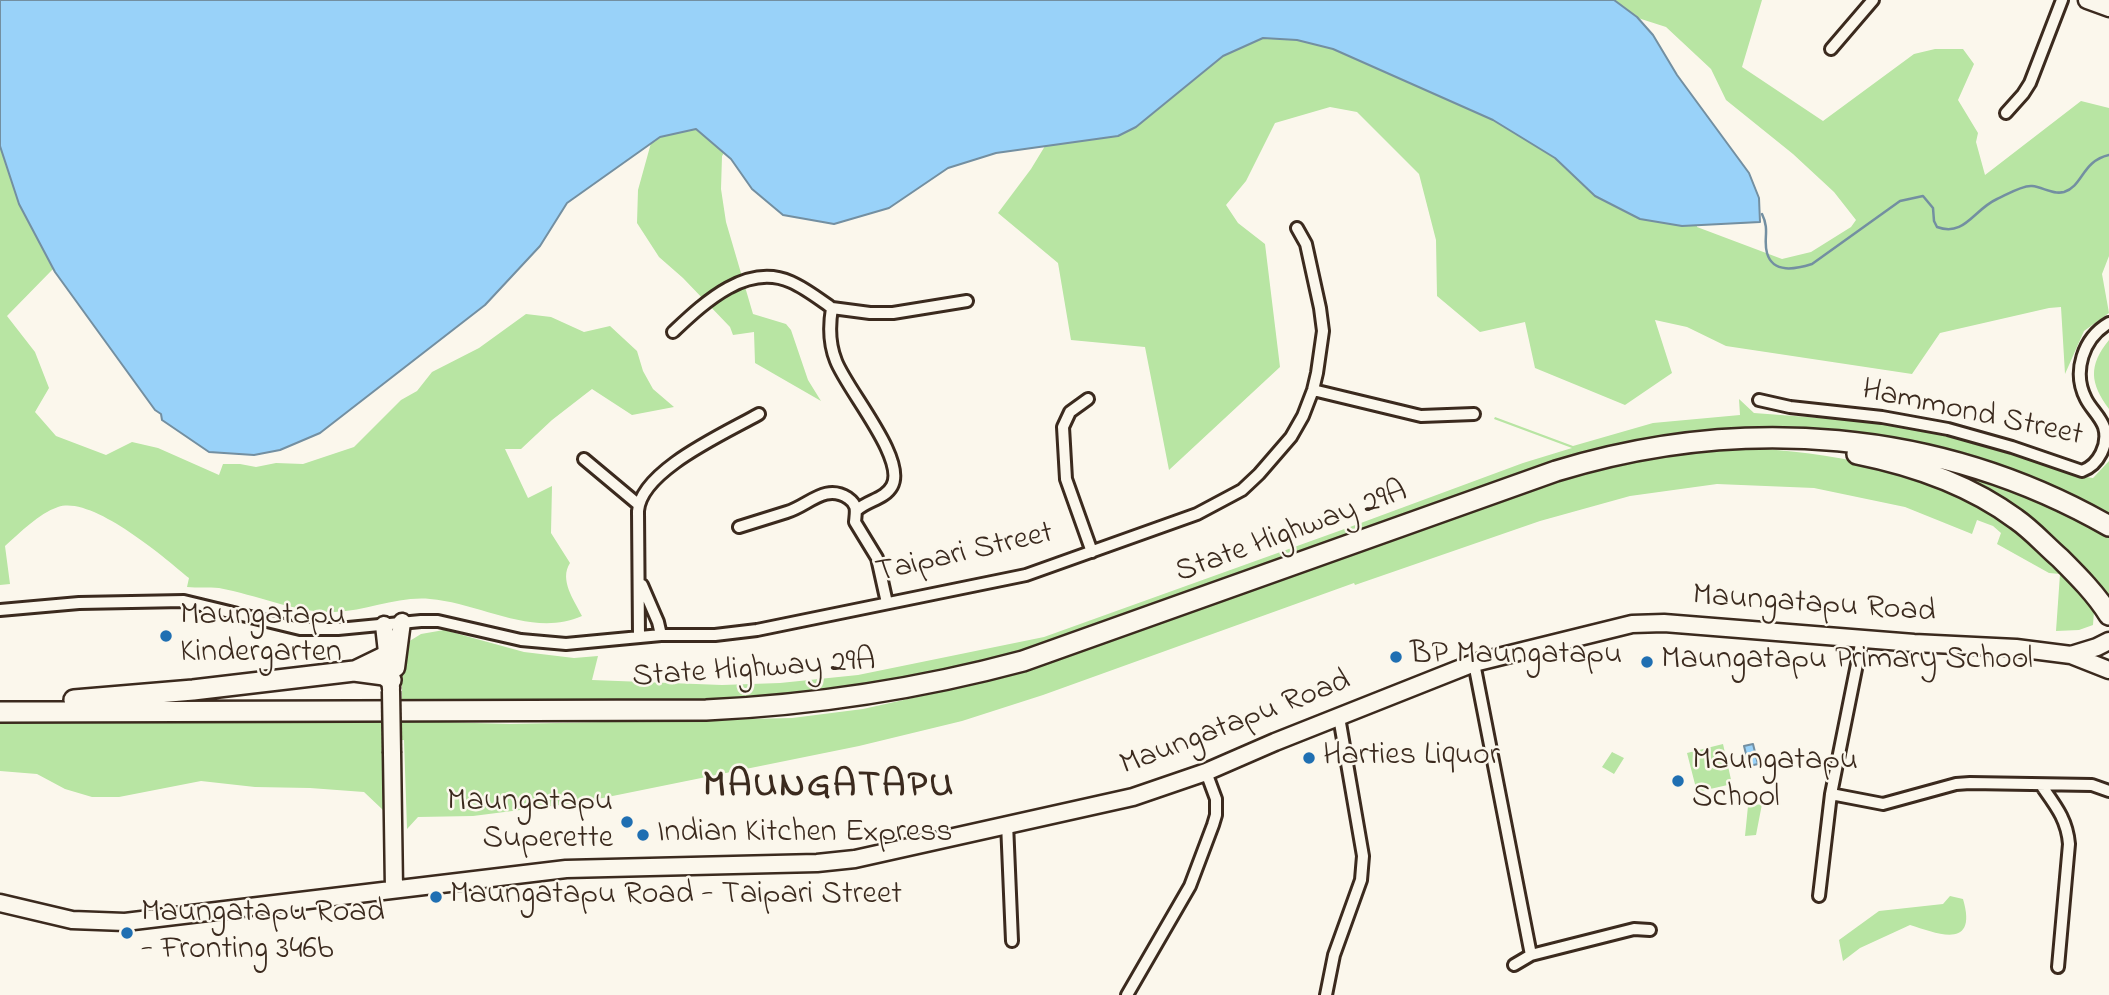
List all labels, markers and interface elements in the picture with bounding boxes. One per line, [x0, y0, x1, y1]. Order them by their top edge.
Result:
street label: Hammond Street [1858, 373, 2086, 457]
street label: State Highway 29A [1171, 474, 1413, 594]
street label: Taipari Street [873, 516, 1057, 594]
street label: Maungatapu Road [1691, 578, 1937, 634]
place label: Maungatapu Kindergarten [180, 599, 346, 674]
marker: Maungatapu Kindergarten [158, 628, 174, 644]
place label: BP Maungatapu [1410, 638, 1622, 676]
street label: State Highway 29A [631, 643, 877, 699]
place label: Maungatapu Primary School [1661, 643, 2033, 681]
marker: BP Maungatapu [1388, 649, 1404, 665]
marker: Maungatapu Primary School [1639, 654, 1655, 670]
street label: Maungatapu Road [1115, 663, 1357, 787]
place label: Harties Liquor [1323, 739, 1500, 777]
place label: Maungatapu School [1692, 744, 1858, 819]
marker: Harties Liquor [1301, 750, 1317, 766]
district label: MAUNGATAPU [704, 766, 954, 812]
marker: Maungatapu School [1670, 773, 1686, 789]
place label: Maungatapu Superette [447, 785, 613, 860]
marker: Maungatapu Superette [619, 814, 635, 830]
place label: Indian Kitchen Express [657, 816, 953, 854]
marker: Indian Kitchen Express [635, 827, 651, 843]
place label: Maungatapu Road - Taipari Street [450, 878, 902, 916]
marker: Maungatapu Road - Taipari Street [428, 889, 444, 905]
place label: Maungatapu Road - Fronting 346b [141, 896, 385, 971]
marker: Maungatapu Road - Fronting 346b [119, 925, 135, 941]

